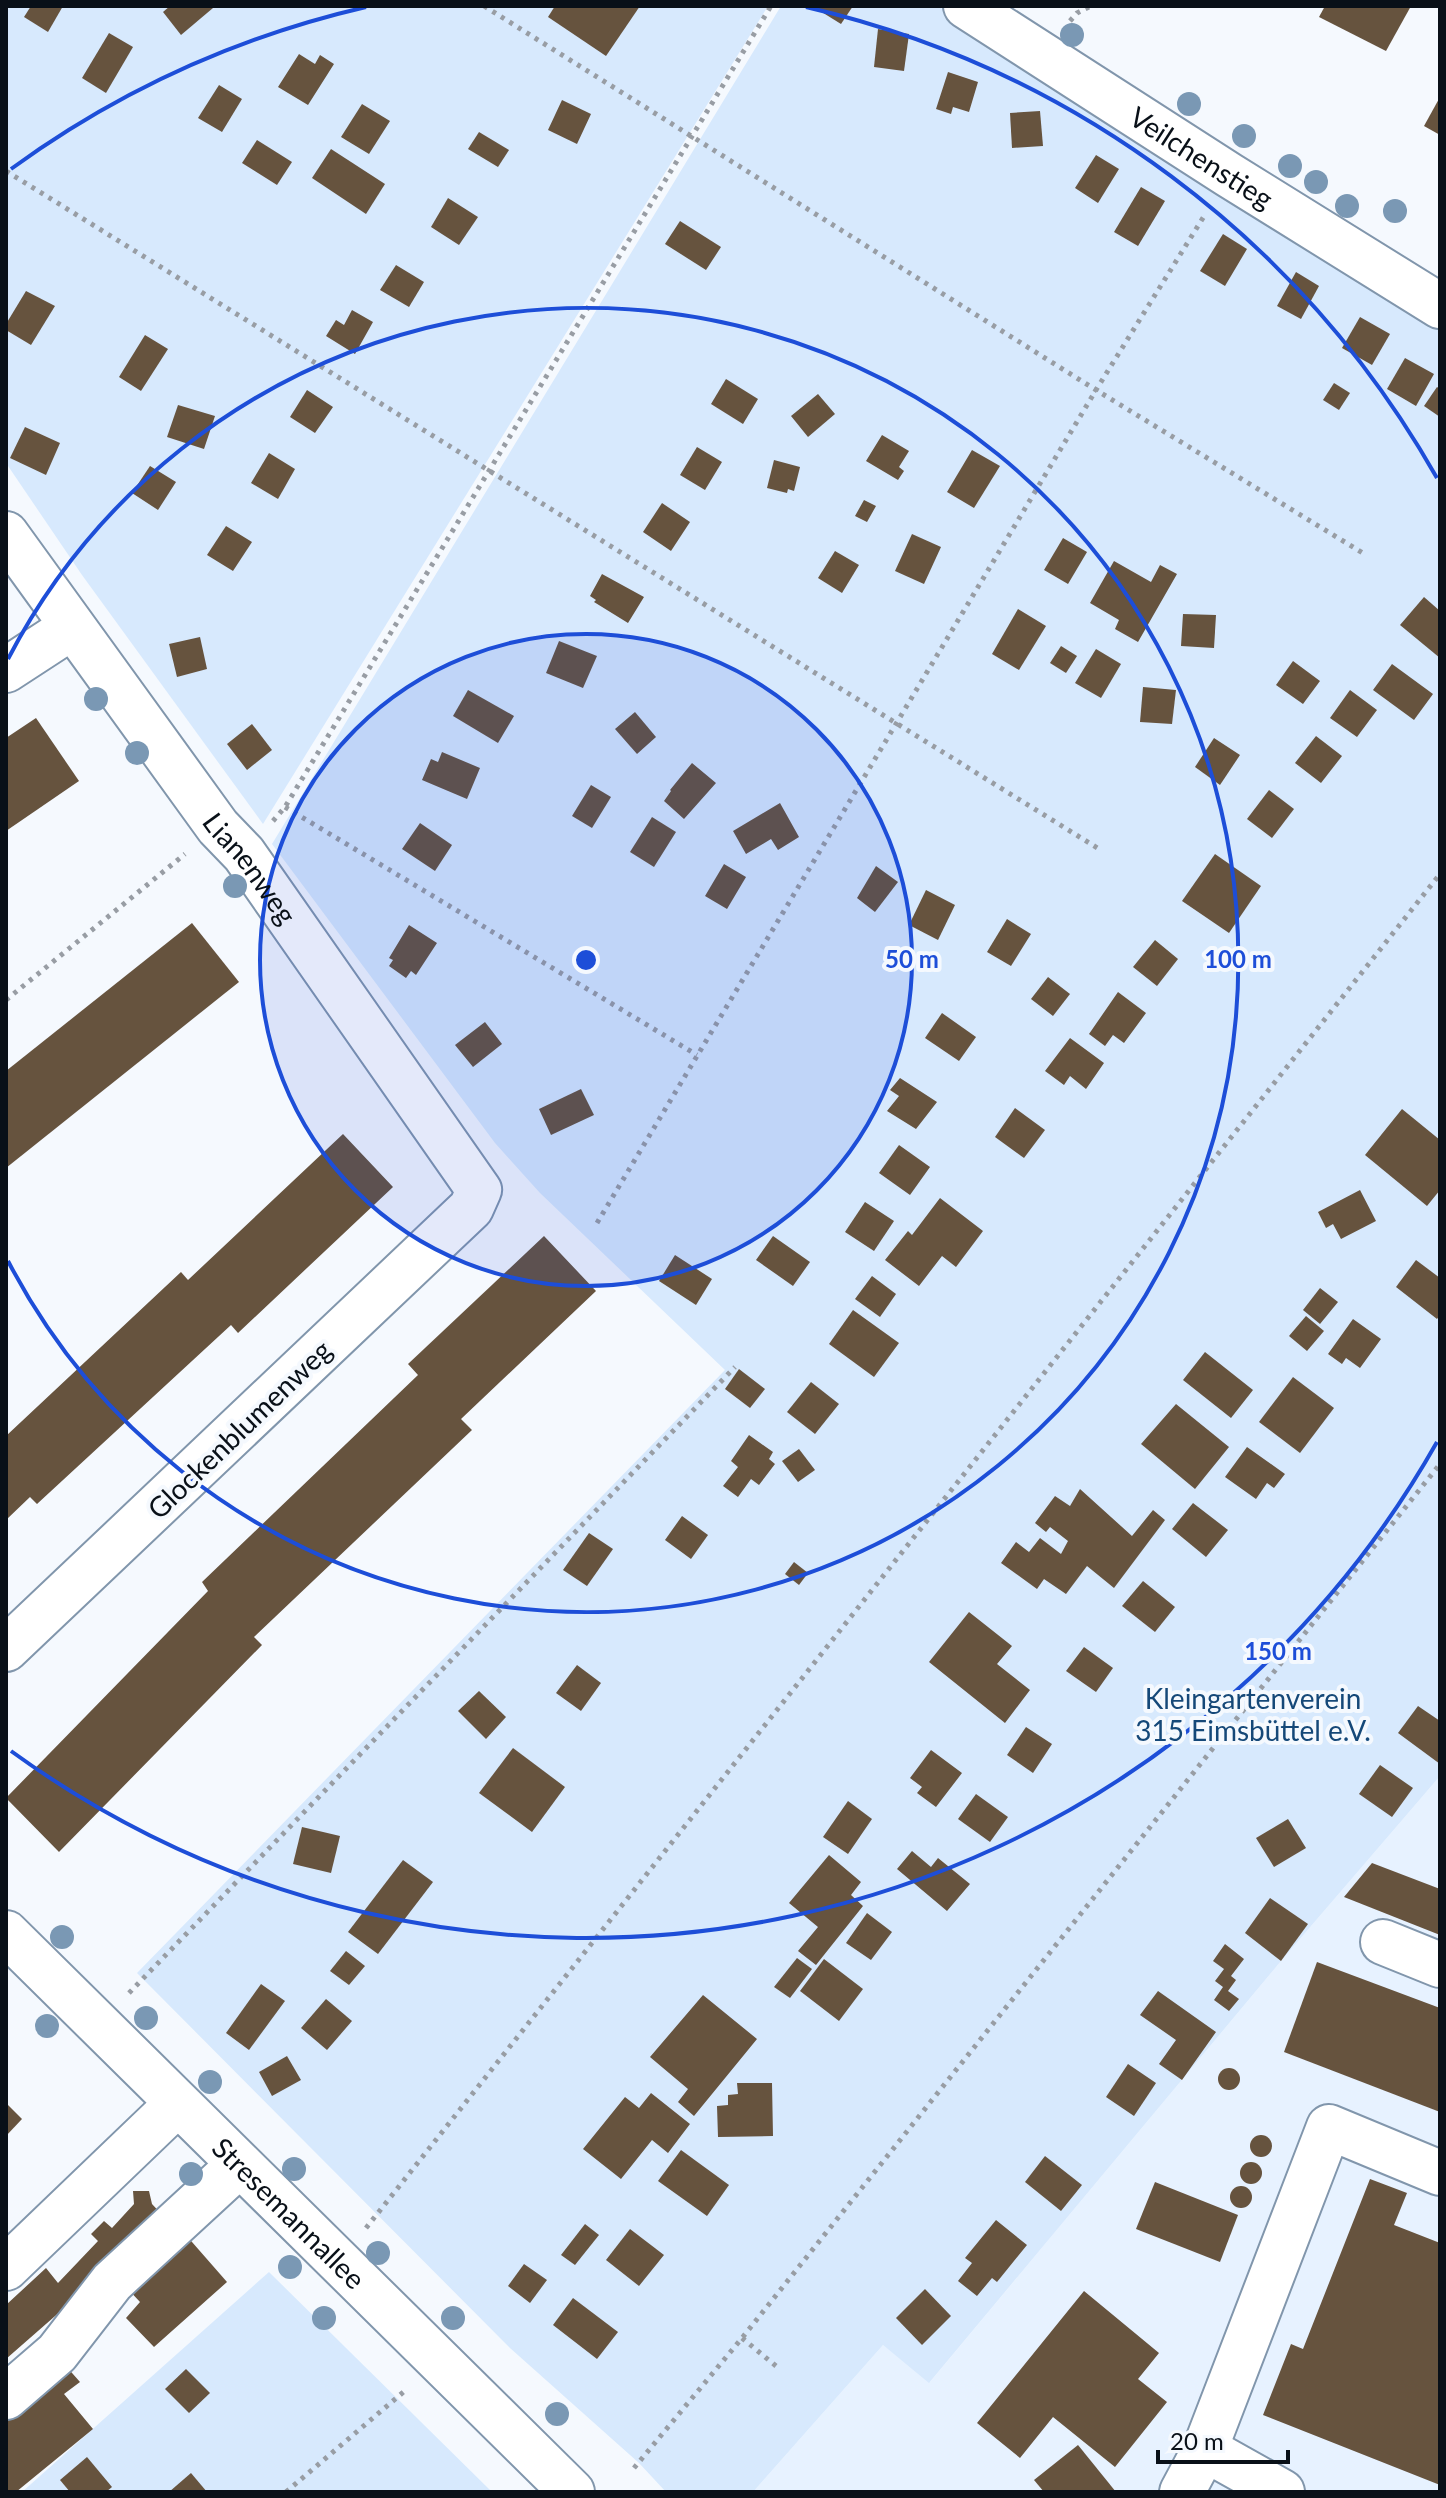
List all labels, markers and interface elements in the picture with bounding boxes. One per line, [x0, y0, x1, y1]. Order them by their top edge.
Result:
street label: Veilchenstieg [1124, 99, 1280, 215]
street label: Lianenweg [196, 806, 304, 930]
text: 50 m [885, 944, 939, 973]
text: 100 m [1204, 944, 1272, 973]
centre of rings [572, 946, 600, 974]
street label: Glockenblumenweg [140, 1333, 338, 1525]
text: 150 m [1244, 1636, 1312, 1665]
park label: Kleingartenverein 315 Eimsbüttel e.V. [1135, 1681, 1371, 1747]
street label: Stresemannallee [206, 2130, 373, 2295]
scale bar [1158, 2414, 1288, 2464]
text: 20 m [1170, 2426, 1224, 2455]

